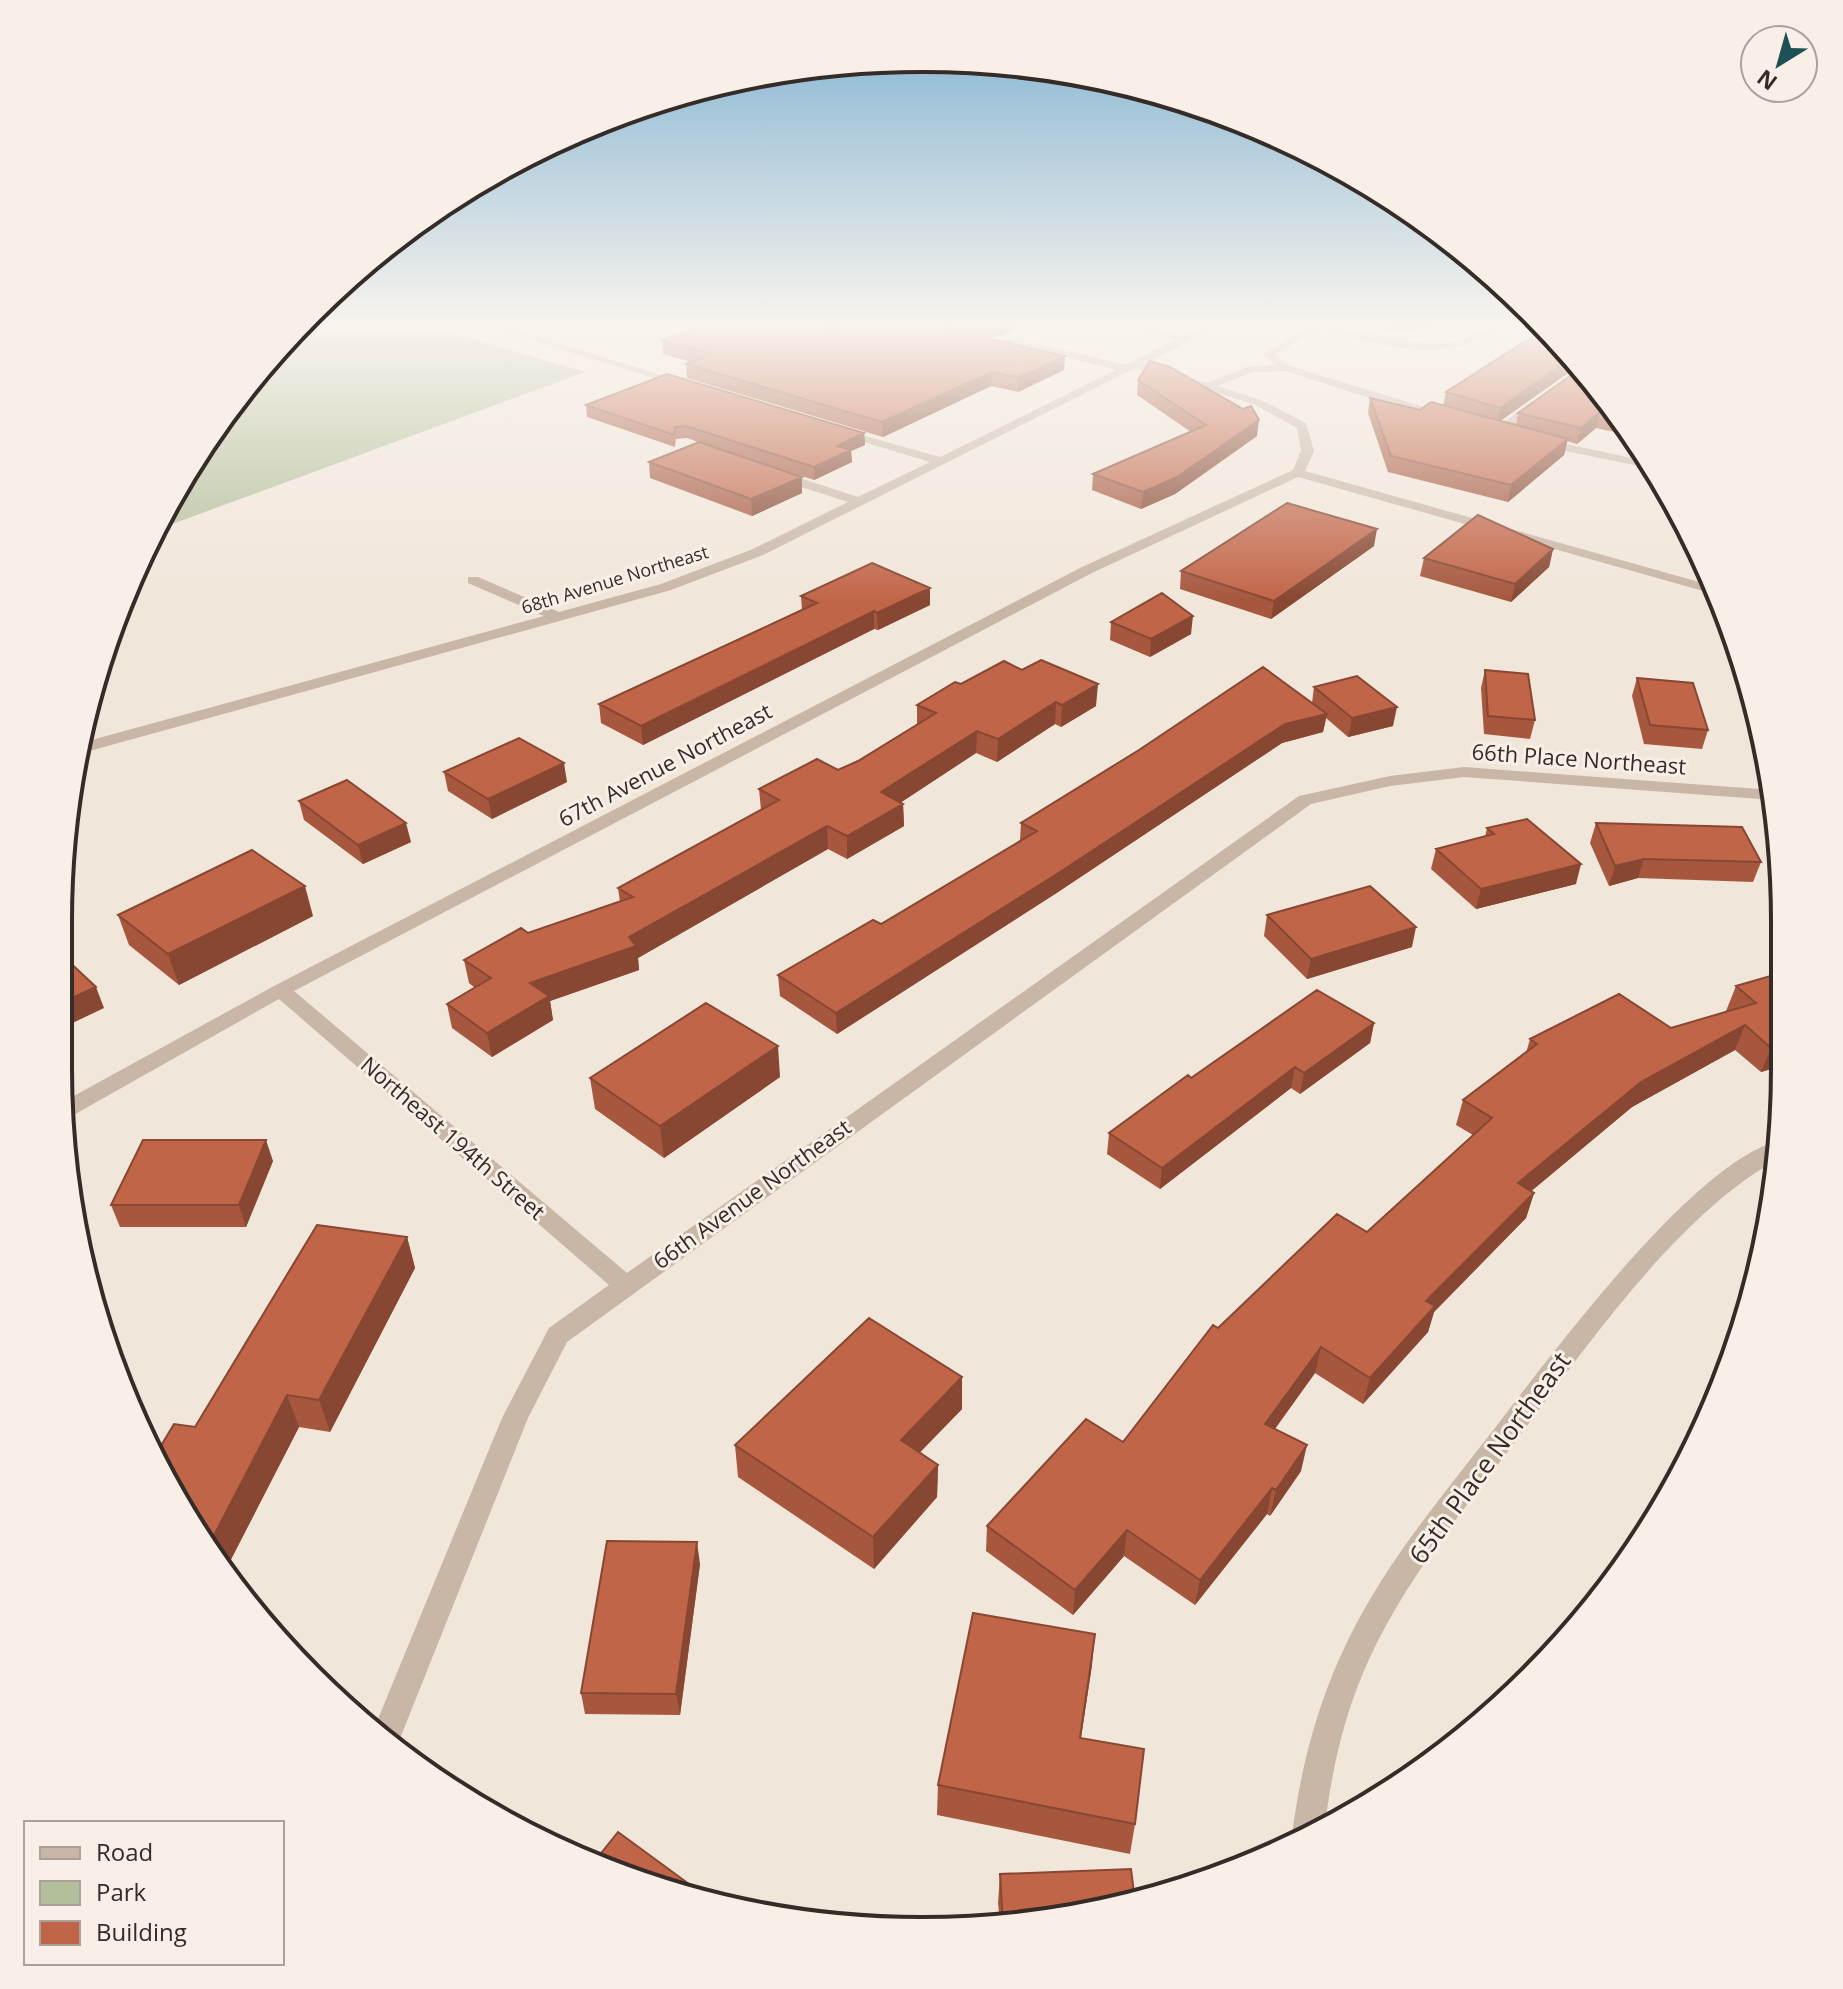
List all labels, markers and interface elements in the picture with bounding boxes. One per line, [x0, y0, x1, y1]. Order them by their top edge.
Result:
north arrow [1739, 24, 1819, 104]
text: N [1750, 63, 1783, 98]
street label: 68th Avenue Northeast [518, 539, 711, 619]
street label: 67th Avenue Northeast [553, 695, 777, 833]
street label: 66th Place Northeast [1471, 736, 1687, 780]
street label: Northeast 194th Street [355, 1049, 552, 1226]
street label: 66th Avenue Northeast [647, 1111, 856, 1275]
street label: 65th Place Northeast [1400, 1344, 1578, 1571]
legend [24, 1821, 284, 1965]
text: Road [96, 1835, 153, 1868]
text: Park [96, 1875, 147, 1908]
text: Building [96, 1915, 187, 1948]

